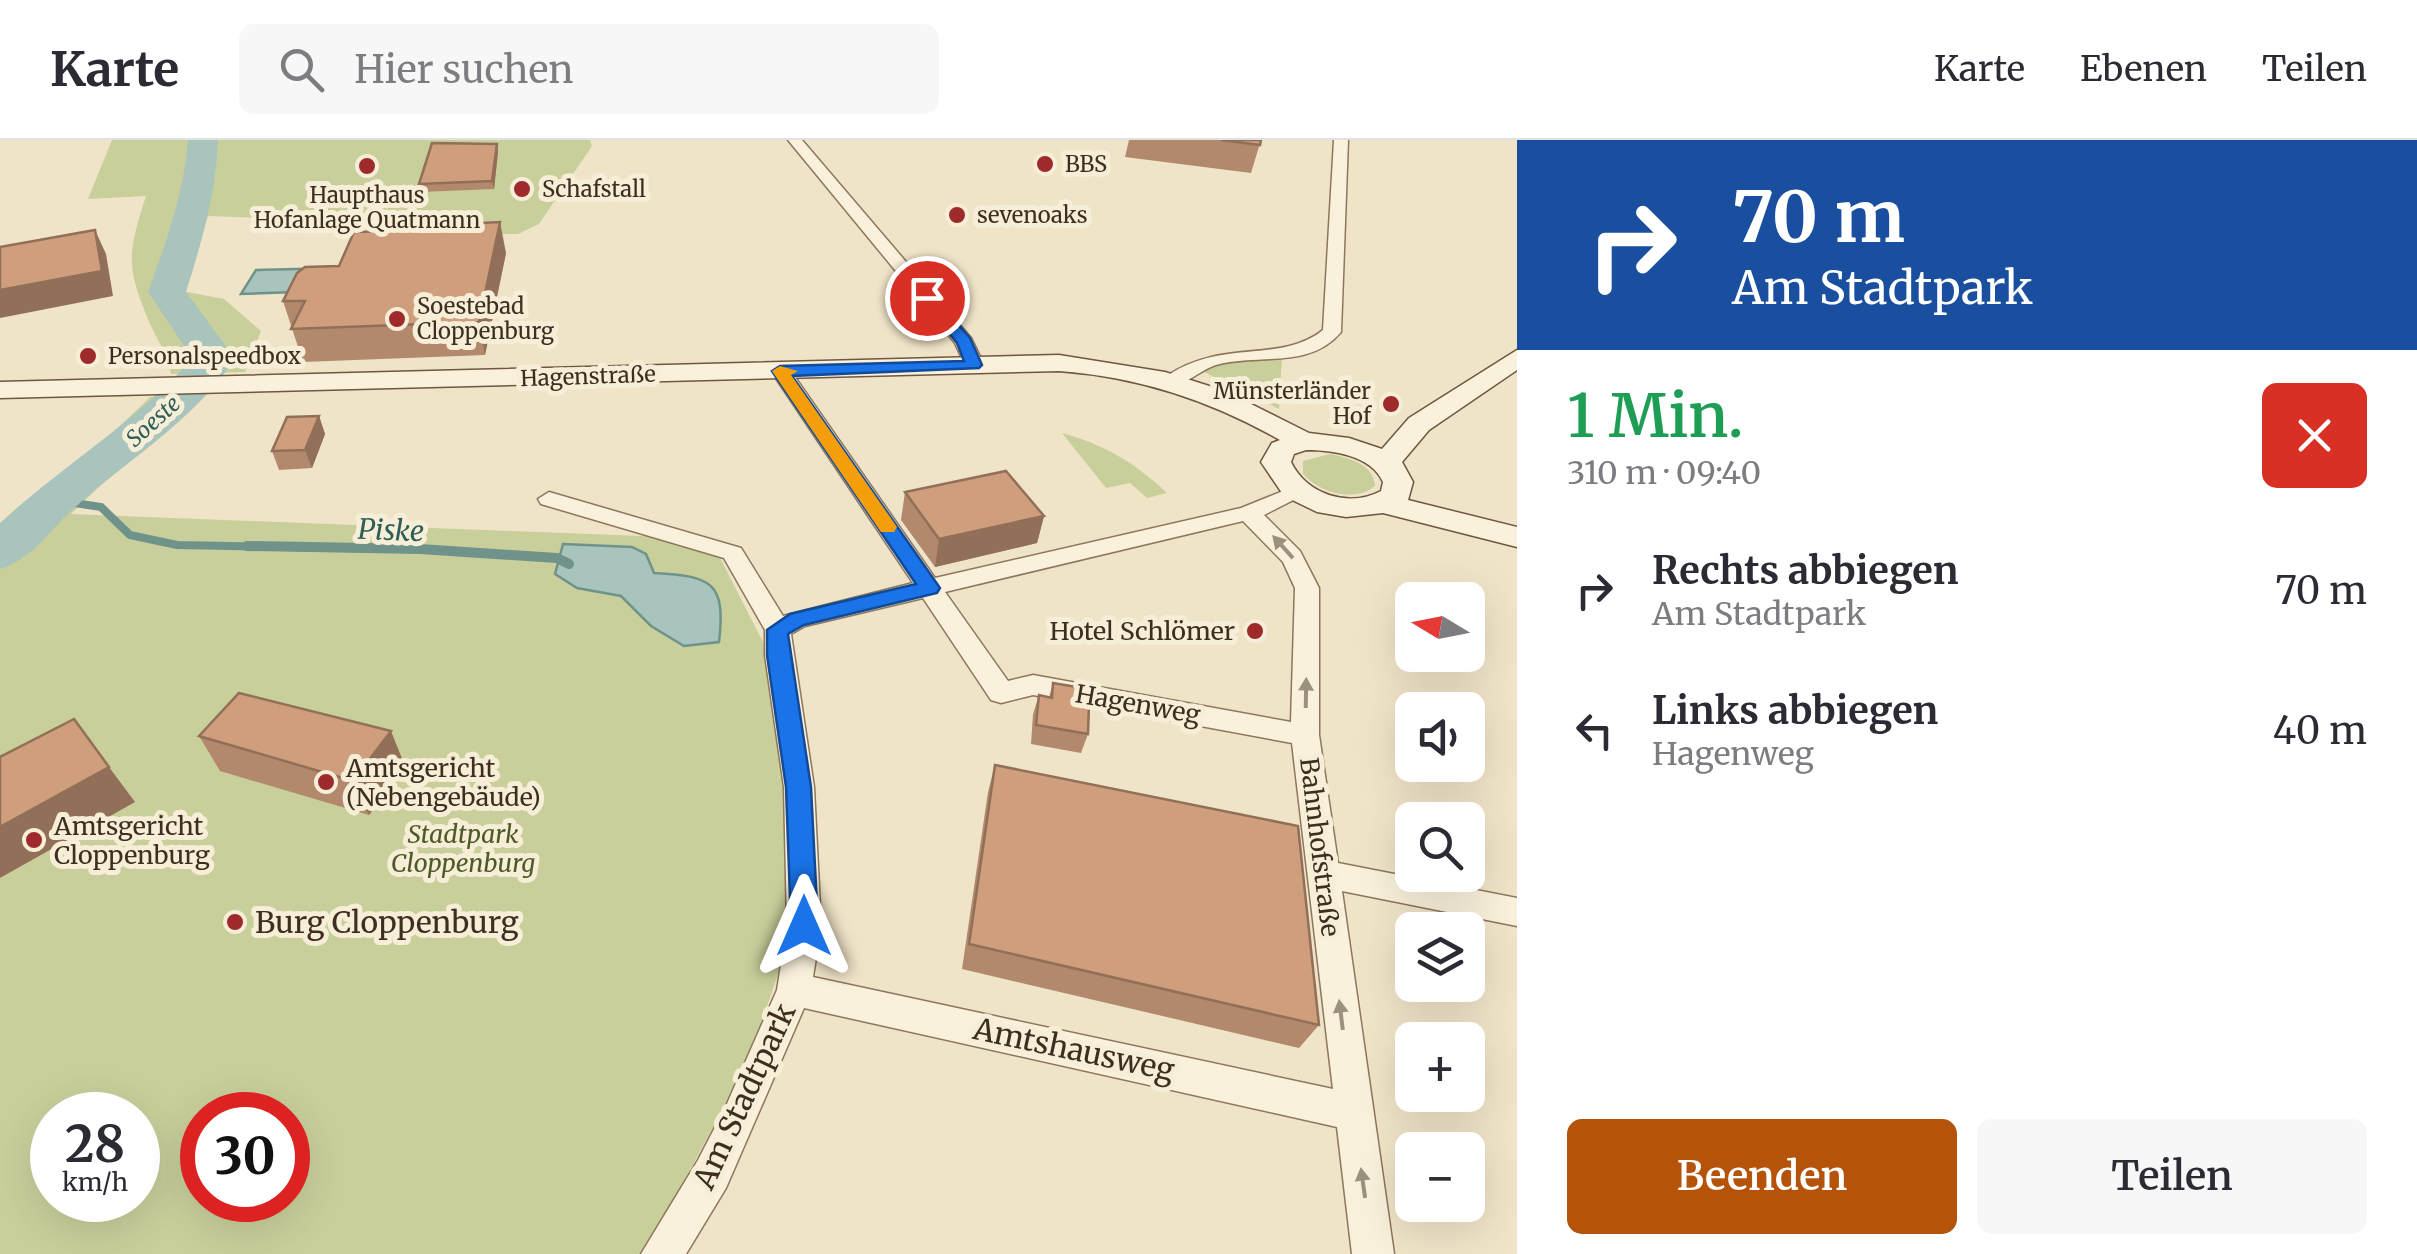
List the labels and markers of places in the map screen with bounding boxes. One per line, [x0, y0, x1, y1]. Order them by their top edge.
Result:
place label: BBS [1065, 150, 1107, 178]
marker: BBS [1034, 153, 1056, 175]
marker: Haupthaus Hofanlage Quatmann [356, 155, 378, 177]
place label: Schafstall [542, 175, 646, 203]
marker: Schafstall [511, 178, 533, 200]
place label: Haupthaus Hofanlage Quatmann [254, 181, 481, 234]
place label: sevenoaks [977, 201, 1087, 229]
marker: sevenoaks [946, 204, 968, 226]
pin [885, 256, 970, 341]
place label: Soestebad Cloppenburg [417, 292, 554, 345]
marker: Soestebad Cloppenburg [386, 308, 408, 330]
place label: Personalspeedbox [108, 342, 301, 370]
marker: Personalspeedbox [77, 345, 99, 367]
place label: Münsterländer Hof [1214, 377, 1373, 430]
marker: Münsterländer Hof [1380, 393, 1402, 415]
place label: Hotel Schlömer [1050, 615, 1235, 647]
marker: Hotel Schlömer [1244, 620, 1266, 642]
place label: Amtsgericht (Nebengebäude) [345, 752, 541, 813]
marker: Amtsgericht (Nebengebäude) [315, 771, 337, 793]
place label: Amtsgericht Cloppenburg [53, 810, 210, 871]
marker: Amtsgericht Cloppenburg [23, 829, 45, 851]
place label: Burg Cloppenburg [255, 903, 519, 941]
marker: Burg Cloppenburg [224, 911, 246, 933]

